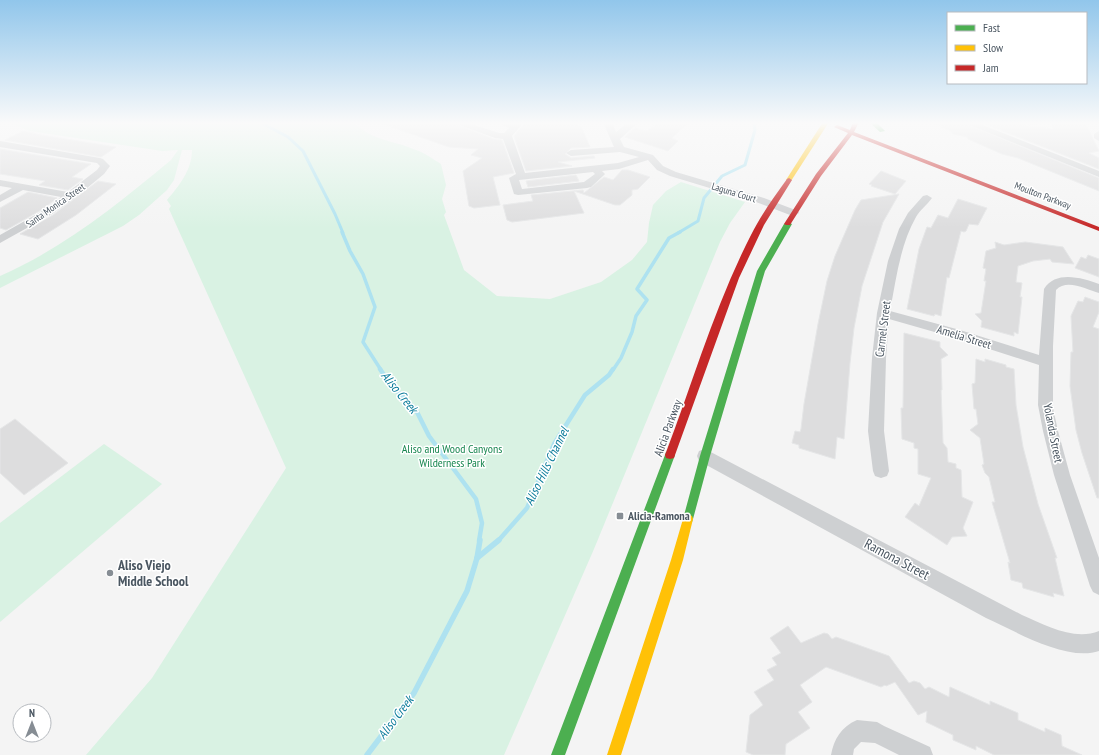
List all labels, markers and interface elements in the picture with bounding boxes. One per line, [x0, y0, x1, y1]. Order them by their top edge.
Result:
legend [947, 12, 1087, 84]
text: Fast [983, 20, 1001, 35]
text: Slow [983, 40, 1004, 55]
text: Jam [982, 60, 999, 75]
street label: Moulton Parkway [1013, 179, 1073, 212]
street label: Santa Monica Street [23, 180, 88, 231]
street label: Laguna Court [710, 180, 758, 205]
street label: Carmel Street [872, 299, 893, 358]
street label: Amelia Street [935, 321, 994, 352]
water label: Aliso Creek [377, 368, 423, 419]
street label: Alicia Parkway [650, 397, 685, 458]
street label: Yolanda Street [1040, 402, 1067, 464]
water label: Aliso Hills Channel [520, 423, 573, 508]
park label: Aliso and Wood Canyons Wilderness Park [402, 441, 502, 470]
place label: Alicia-Ramona [627, 508, 690, 523]
marker: Alicia-Ramona [615, 511, 625, 521]
street label: Ramona Street [861, 534, 933, 584]
place label: Aliso Viejo Middle School [117, 556, 189, 590]
marker: Aliso Viejo Middle School [105, 568, 115, 578]
water label: Aliso Creek [374, 691, 418, 742]
north arrow [12, 703, 52, 743]
text: N [29, 706, 35, 720]

